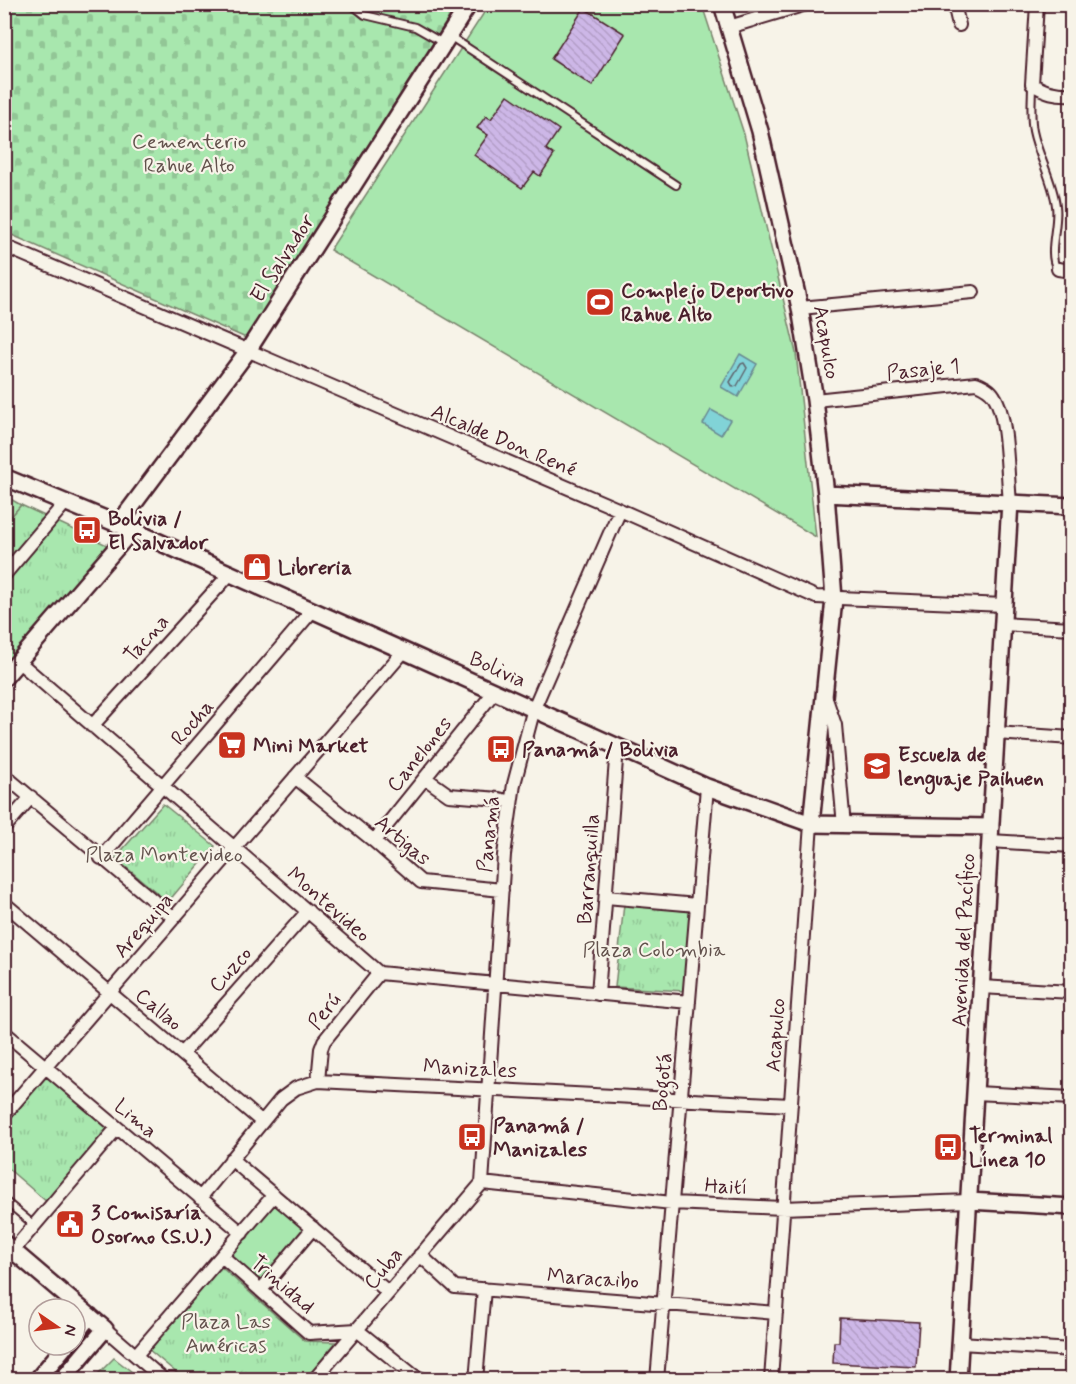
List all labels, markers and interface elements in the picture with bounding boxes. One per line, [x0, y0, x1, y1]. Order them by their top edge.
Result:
park label: Cementerio Rahue Alto [132, 128, 246, 180]
street label: El Salvador [244, 209, 322, 308]
place label: Complejo Deportivo Rahue Alto [621, 277, 794, 329]
sports icon: Complejo Deportivo Rahue Alto [584, 286, 616, 318]
street label: Acapulco [806, 303, 846, 381]
street label: Pasaje 1 [885, 352, 961, 388]
street label: Alcalde Don René [427, 398, 581, 484]
place label: Bolivia / El Salvador [108, 505, 209, 557]
bus stop icon: Bolivia / El Salvador [71, 514, 103, 546]
shop icon: Libreria [241, 551, 273, 583]
place label: Libreria [278, 554, 352, 582]
street label: Tacna [118, 609, 176, 669]
street label: Bolivia [465, 645, 530, 695]
street label: Rocha [165, 694, 221, 752]
street label: Canelones [381, 711, 459, 798]
supermarket icon: Mini Market [216, 729, 248, 761]
place label: Mini Market [253, 732, 368, 760]
bus stop icon: Panamá / Bolivia [485, 733, 517, 765]
place label: Panamá / Bolivia [522, 736, 679, 764]
place label: Escuela de lenguaje Paihuen [898, 741, 1044, 795]
school or university icon: Escuela de lenguaje Paihuen [861, 750, 893, 782]
street label: Panamá [471, 794, 507, 874]
street label: Artigas [368, 809, 436, 873]
street label: Barranquilla [571, 813, 607, 925]
park label: Plaza Montevideo [85, 841, 243, 869]
street label: Avenida del Pacífico [945, 852, 983, 1028]
street label: Montevideo [281, 861, 376, 949]
street label: Arequipa [108, 887, 180, 964]
park label: Plaza Colombia [583, 936, 726, 964]
street label: Cuzco [203, 941, 259, 999]
street label: Callao [129, 982, 188, 1038]
street label: Perú [302, 988, 348, 1036]
street label: Acapulco [759, 997, 793, 1073]
street label: Bogotá [646, 1052, 681, 1113]
street label: Manizales [422, 1053, 518, 1085]
street label: Lima [108, 1093, 163, 1145]
place label: Panamá / Manizales [493, 1112, 588, 1164]
bus stop icon: Panamá / Manizales [456, 1121, 488, 1153]
place label: Terminal Línea 10 [969, 1122, 1052, 1174]
bus stop icon: Terminal Línea 10 [932, 1131, 964, 1163]
street label: Haití [704, 1172, 748, 1202]
place label: 3 Comisaría Osorno (S.U.) [91, 1199, 212, 1251]
public building icon: 3 Comisaría Osorno (S.U.) [54, 1208, 86, 1240]
street label: Cuba [358, 1241, 410, 1296]
street label: Trinidad [244, 1249, 321, 1321]
street label: Maracaibo [546, 1262, 640, 1296]
north arrow [27, 1297, 87, 1357]
park label: Plaza Las Américas [181, 1308, 271, 1360]
text: N [59, 1323, 82, 1338]

